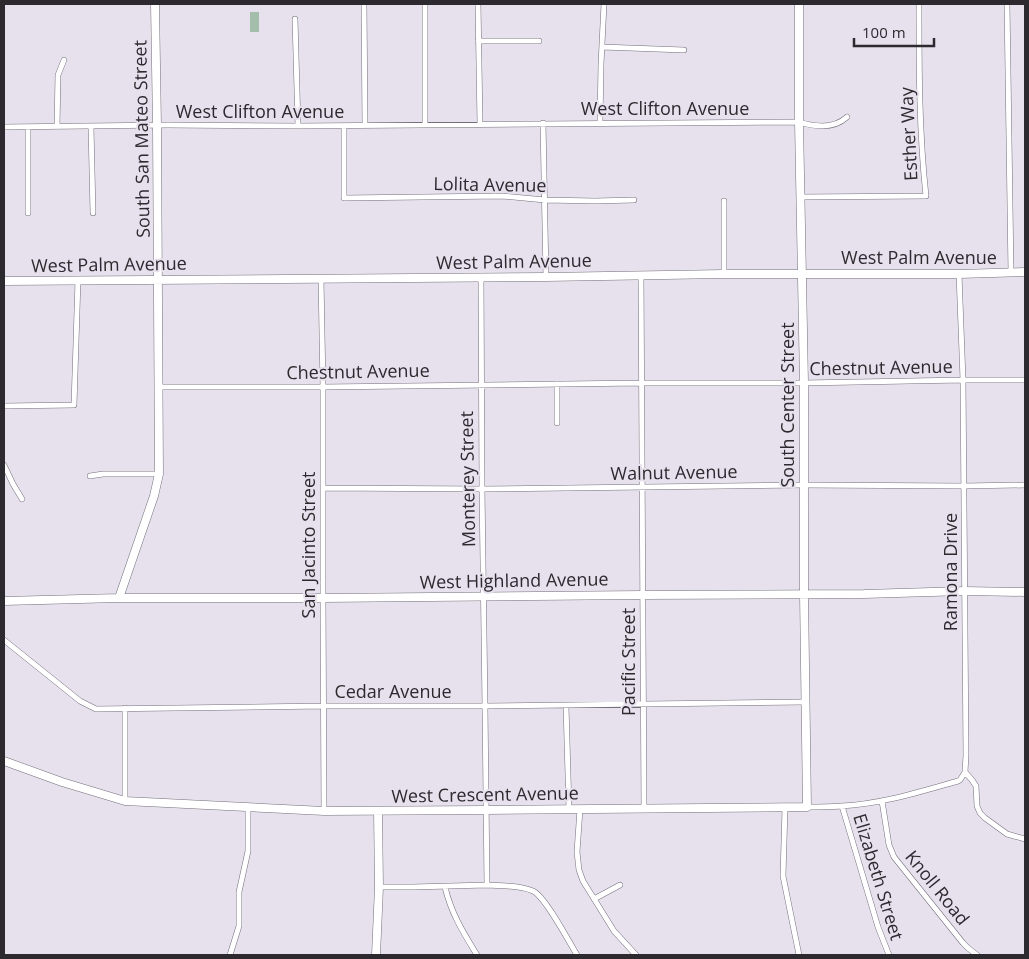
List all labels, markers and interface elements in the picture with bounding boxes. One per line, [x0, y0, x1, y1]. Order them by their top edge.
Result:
scale bar [854, 15, 934, 47]
text: 100 m [862, 22, 906, 42]
street label: South San Mateo Street [127, 40, 155, 238]
street label: Esther Way [894, 86, 922, 182]
street label: West Clifton Avenue [581, 96, 749, 120]
street label: West Clifton Avenue [176, 99, 344, 123]
street label: Lolita Avenue [433, 171, 547, 197]
street label: West Palm Avenue [841, 245, 997, 269]
street label: West Palm Avenue [436, 248, 592, 274]
street label: West Palm Avenue [31, 251, 187, 277]
street label: South Center Street [775, 322, 799, 488]
street label: Chestnut Avenue [809, 354, 953, 380]
street label: Chestnut Avenue [286, 358, 430, 384]
street label: Monterey Street [454, 411, 480, 547]
street label: Walnut Avenue [610, 459, 738, 485]
street label: San Jacinto Street [296, 472, 320, 618]
street label: Ramona Drive [938, 513, 962, 631]
street label: West Highland Avenue [419, 566, 609, 594]
street label: Pacific Street [616, 608, 640, 716]
street label: Cedar Avenue [334, 679, 452, 703]
street label: West Crescent Avenue [391, 780, 579, 808]
street label: Elizabeth Street [848, 811, 910, 943]
street label: Knoll Road [900, 845, 975, 930]

